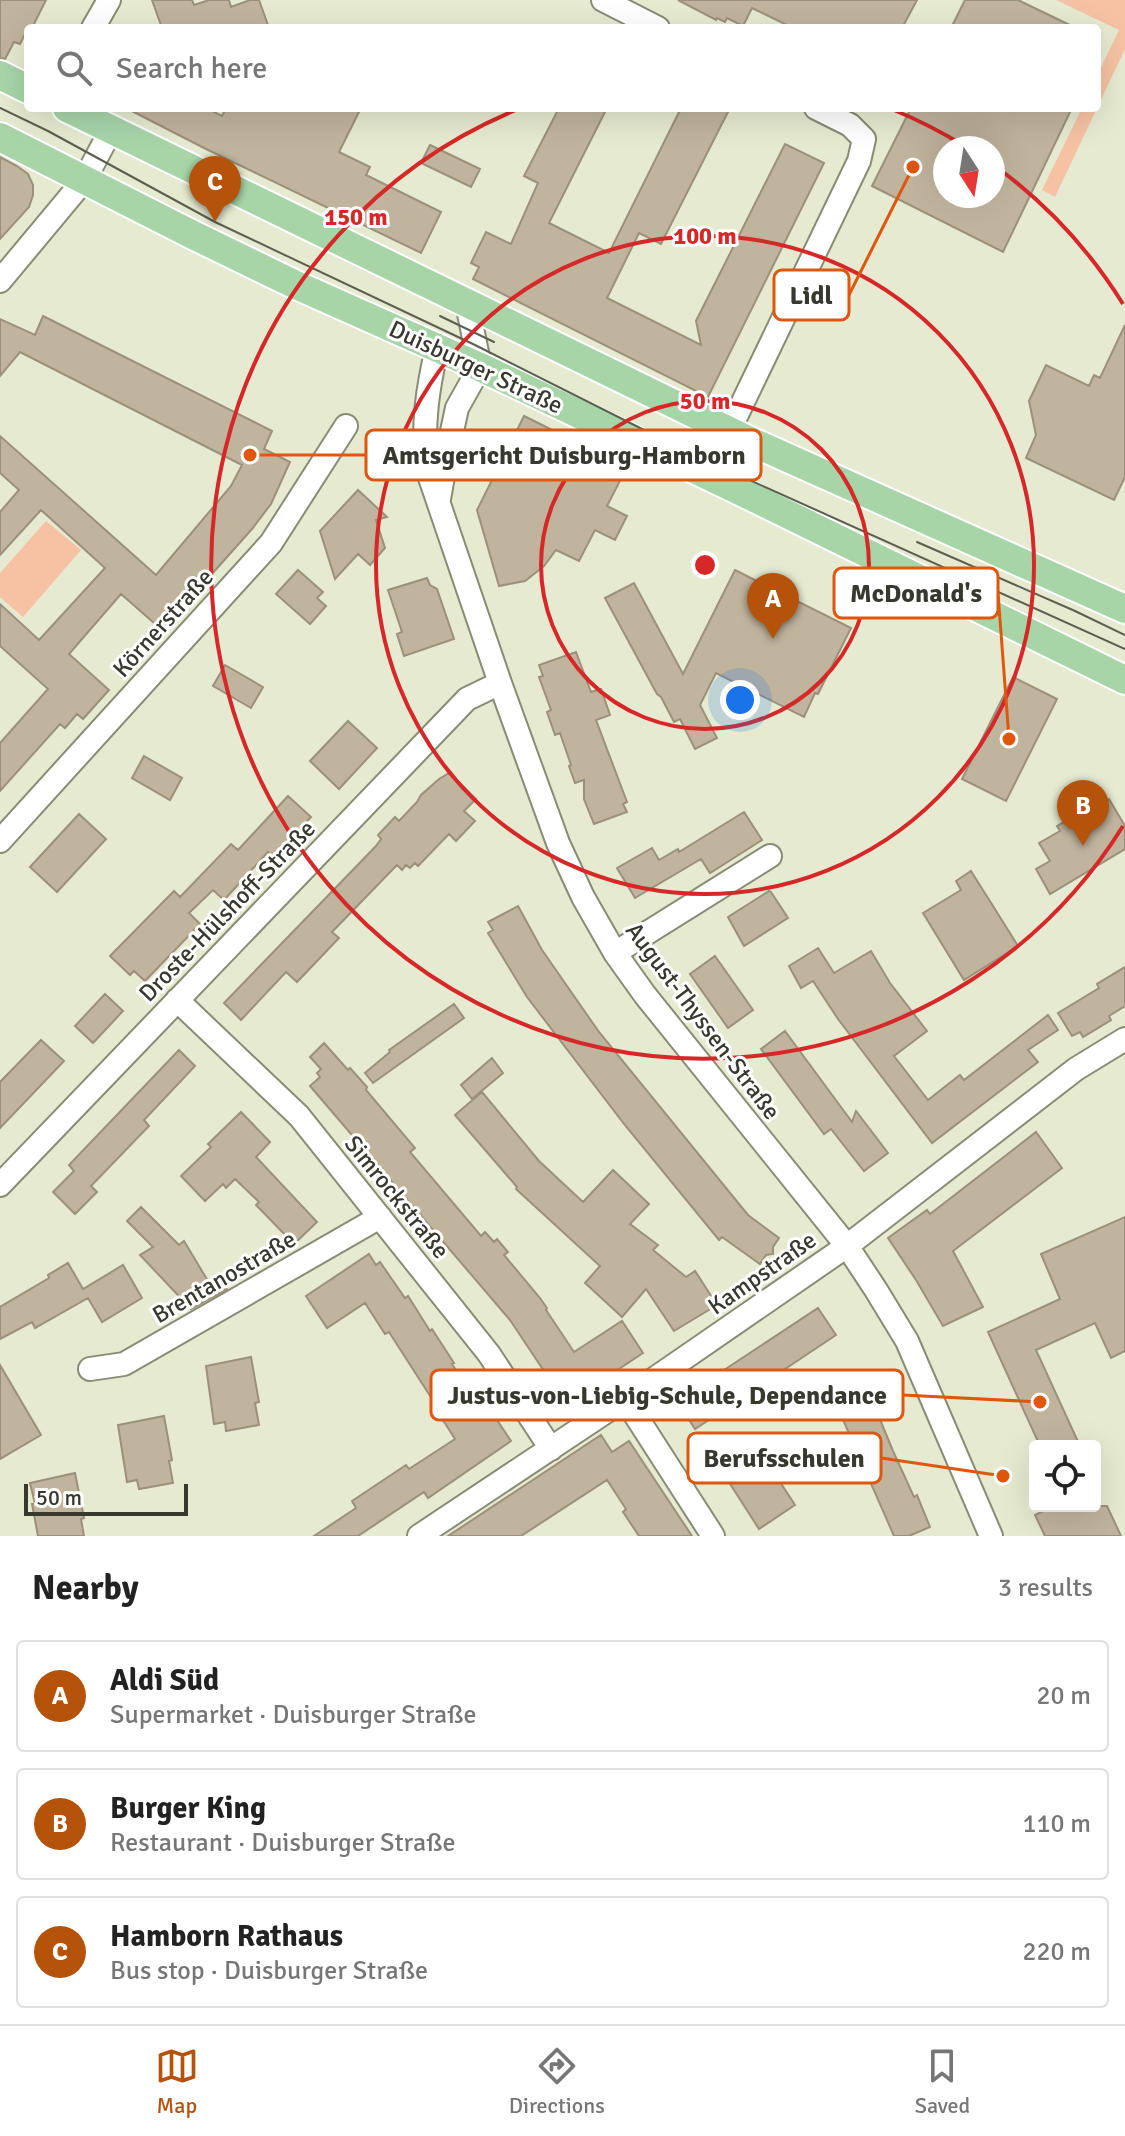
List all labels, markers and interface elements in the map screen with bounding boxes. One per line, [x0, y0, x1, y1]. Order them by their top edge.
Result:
search box [24, 24, 1101, 112]
icon: search [52, 46, 96, 90]
text: Search here [116, 50, 267, 87]
north arrow [933, 136, 1005, 208]
pin: C [189, 156, 241, 222]
text: 150 m [324, 202, 388, 232]
text: 100 m [673, 221, 737, 251]
callout: Lidl [774, 270, 849, 320]
text: Lidl [789, 280, 833, 312]
street label: Duisburger Straße [384, 314, 568, 420]
text: 50 m [680, 386, 730, 416]
callout: Amtsgericht Duisburg-Hamborn [366, 430, 761, 480]
text: Amtsgericht Duisburg-Hamborn [382, 440, 746, 472]
centre of rings [691, 551, 719, 579]
street label: Körnerstraße [106, 562, 220, 684]
callout: McDonald's [834, 568, 998, 618]
pin: A [747, 573, 799, 639]
text: McDonald's [850, 578, 982, 610]
your location [720, 680, 760, 720]
pin: B [1057, 780, 1109, 846]
street label: Droste-Hülshoff-Straße [132, 814, 322, 1008]
street label: August-Thyssen-Straße [619, 916, 787, 1126]
street label: Simrockstraße [338, 1129, 456, 1265]
street label: Brentanostraße [147, 1224, 301, 1330]
street label: Kampstraße [702, 1225, 822, 1321]
callout: Justus-von-Liebig-Schule, Dependance [431, 1370, 903, 1420]
text: Justus-von-Liebig-Schule, Dependance [447, 1380, 887, 1412]
callout: Berufsschulen [688, 1433, 881, 1483]
map controls [1029, 1440, 1101, 1512]
button: locate [1029, 1440, 1101, 1512]
text: Berufsschulen [703, 1443, 865, 1475]
scale bar [24, 1480, 188, 1516]
text: 50 m [36, 1484, 82, 1511]
text: Nearby [32, 1567, 139, 1609]
text: 3 results [998, 1572, 1093, 1604]
text: Aldi Süd [110, 1662, 219, 1699]
text: A [52, 1680, 68, 1712]
text: 20 m [1036, 1680, 1091, 1712]
text: Supermarket · Duisburger Straße [110, 1699, 477, 1731]
text: Burger King [110, 1790, 266, 1827]
text: B [52, 1808, 68, 1840]
text: 110 m [1022, 1808, 1091, 1840]
text: Restaurant · Duisburger Straße [110, 1827, 455, 1859]
text: Hamborn Rathaus [110, 1918, 343, 1955]
text: C [52, 1936, 68, 1968]
text: 220 m [1022, 1936, 1091, 1968]
text: Bus stop · Duisburger Straße [110, 1955, 428, 1987]
tab: Map [155, 2044, 199, 2119]
tab: Directions [509, 2044, 605, 2119]
tab: Saved [915, 2044, 970, 2119]

